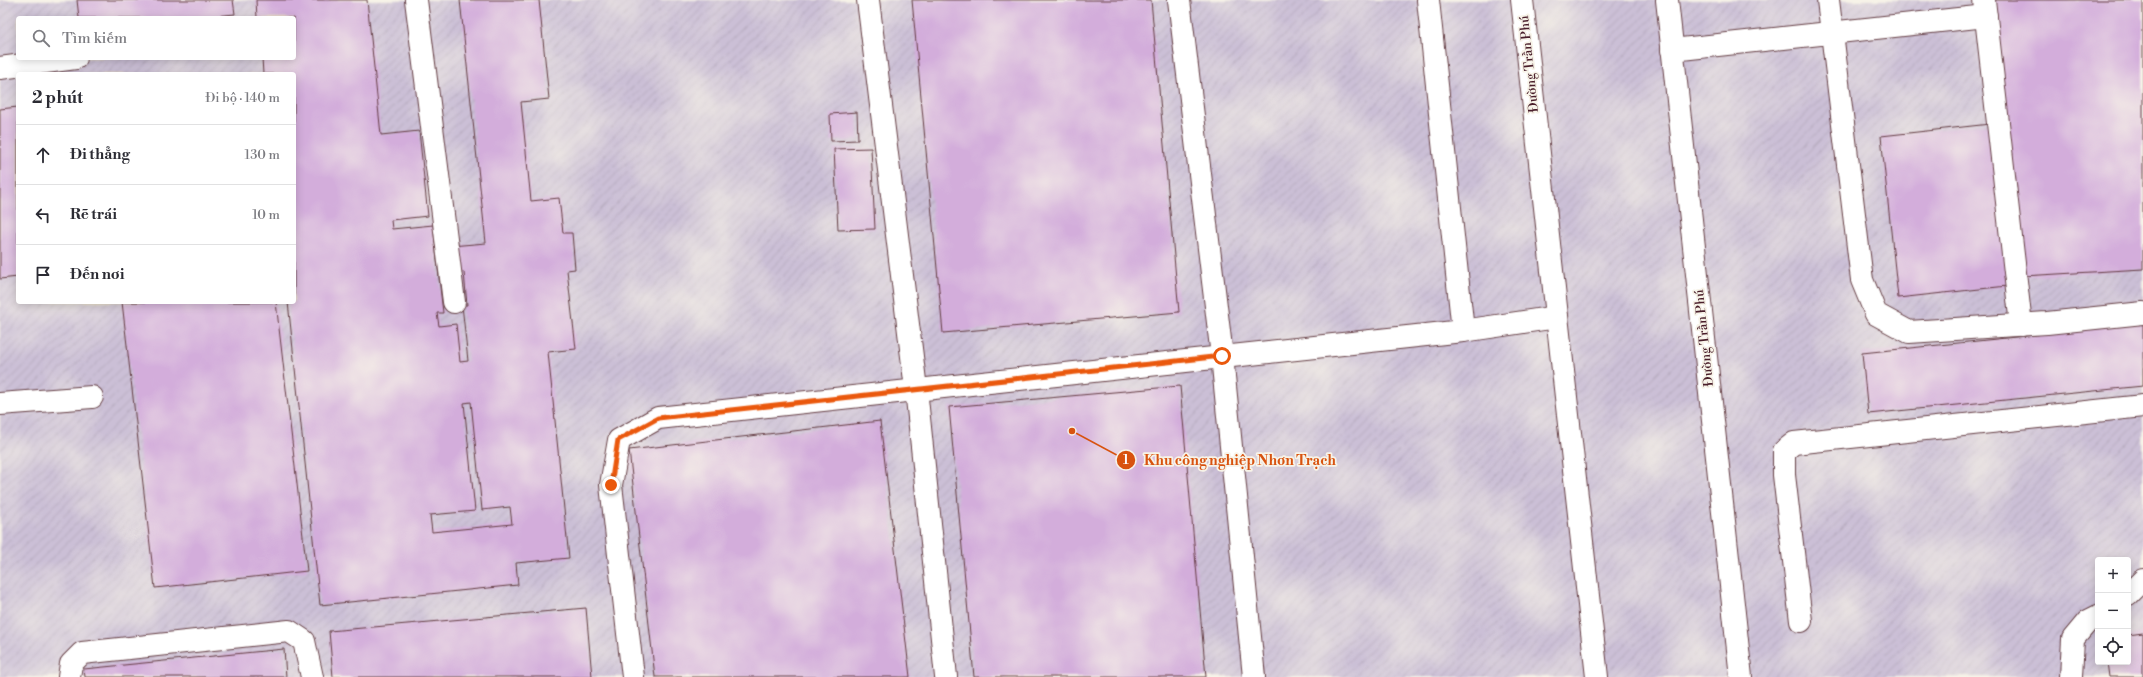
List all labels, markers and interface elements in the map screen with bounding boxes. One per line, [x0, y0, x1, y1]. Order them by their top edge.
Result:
street label: Đường Trần Phú [1516, 14, 1542, 113]
search box [16, 16, 296, 60]
icon: search [30, 27, 52, 49]
text: Tìm kiếm [62, 29, 127, 48]
text: 2 phút [32, 87, 83, 109]
text: Đi bộ · 140 m [205, 90, 280, 106]
icon: ahead [32, 144, 54, 166]
text: Đi thẳng [70, 145, 130, 164]
text: 130 m [245, 147, 280, 163]
icon: left [32, 204, 54, 226]
text: Rẽ trái [70, 205, 117, 224]
text: 10 m [252, 207, 280, 223]
icon: arrive [32, 264, 54, 286]
text: Đến nơi [70, 265, 124, 284]
street label: Đường Trần Phú [1691, 288, 1717, 387]
route start [1213, 347, 1231, 365]
callout: Khu công nghiệp Nhơn Trạch [1116, 447, 1344, 473]
text: Khu công nghiệp Nhơn Trạch [1144, 452, 1336, 470]
text: 1 [1123, 453, 1129, 468]
route end [602, 476, 620, 494]
map controls [2095, 557, 2131, 665]
button: + [2095, 557, 2131, 593]
button: − [2095, 593, 2131, 629]
button: locate [2095, 629, 2131, 665]

